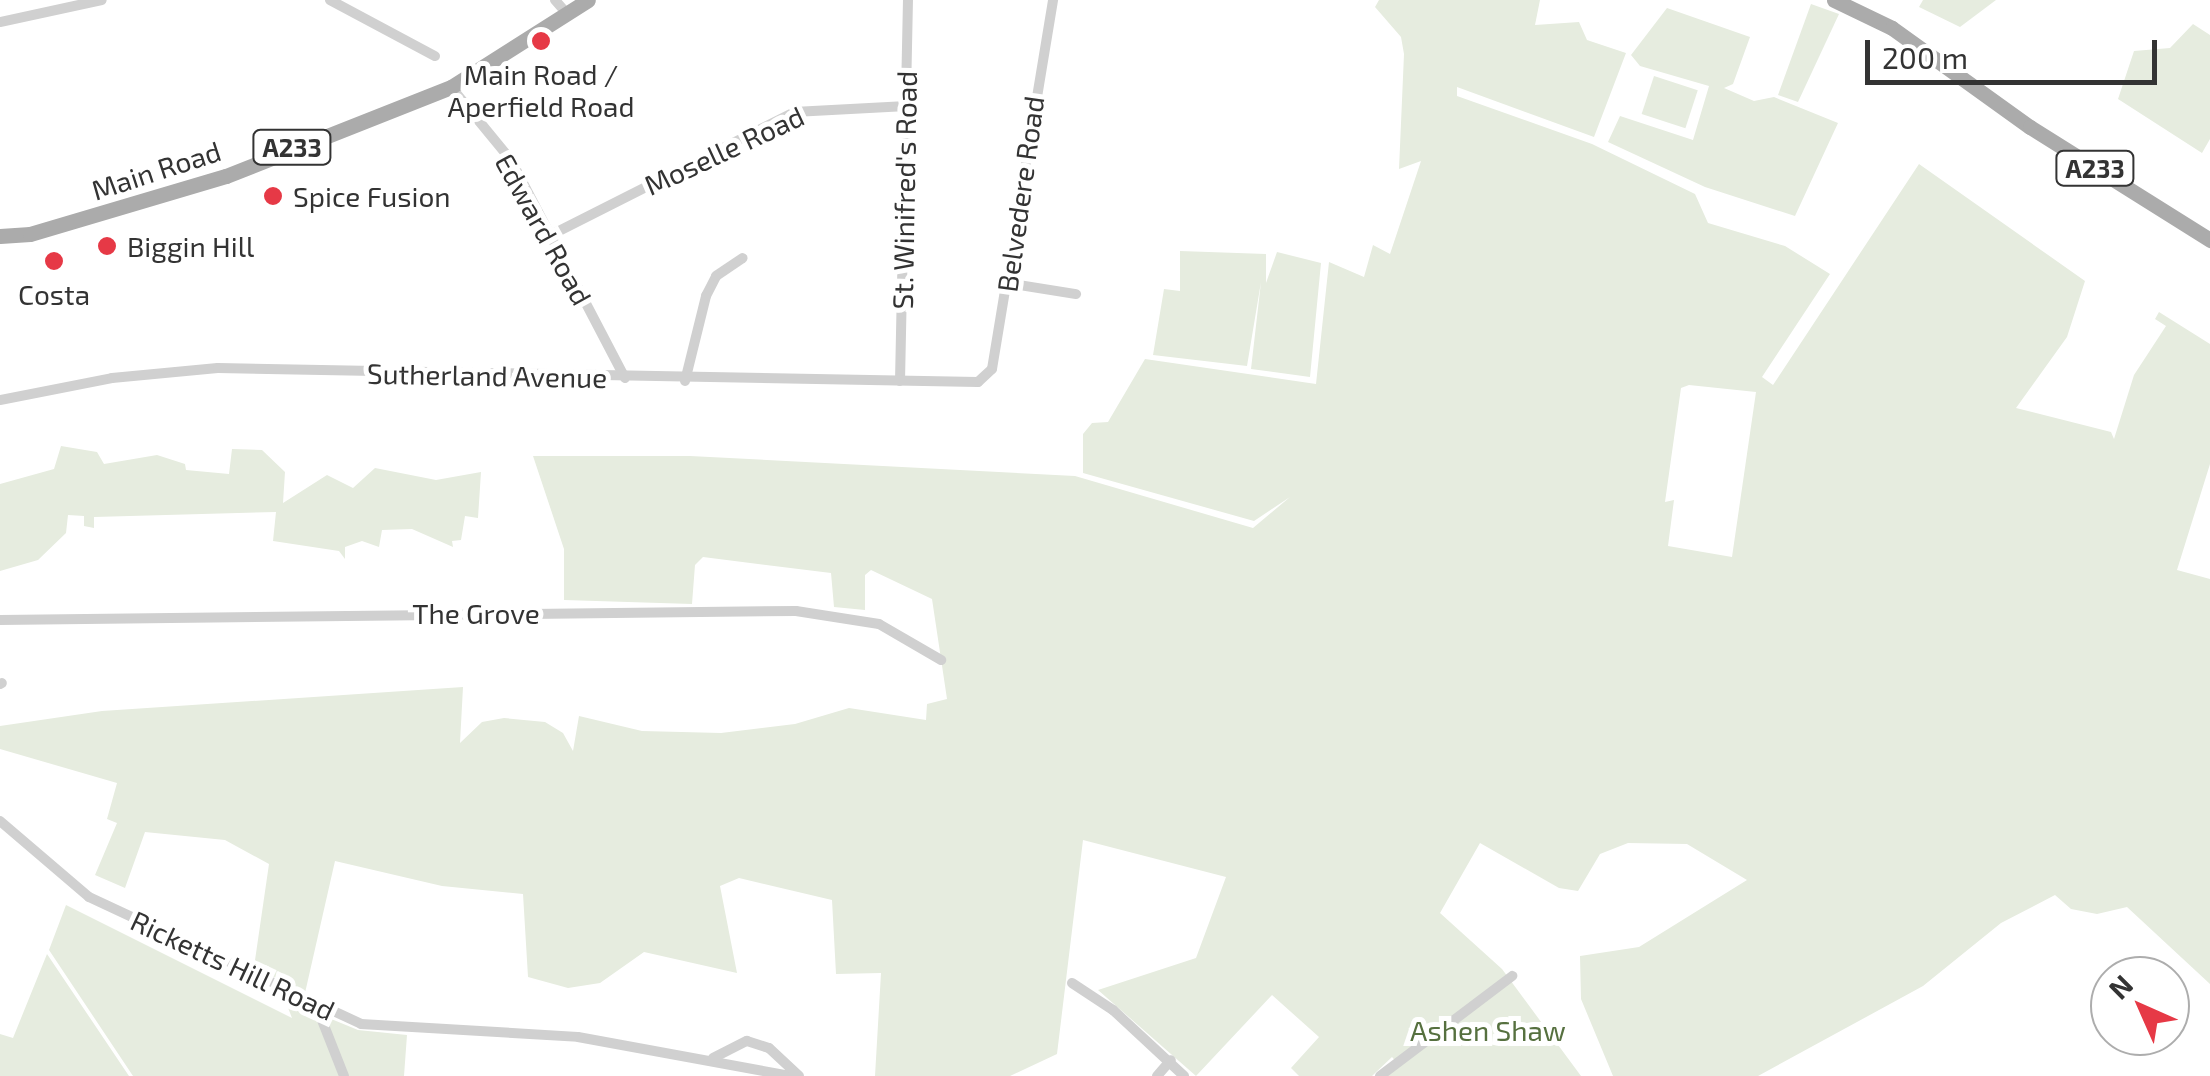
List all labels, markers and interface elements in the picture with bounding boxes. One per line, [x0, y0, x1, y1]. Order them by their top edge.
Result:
scale bar [1870, 20, 2162, 82]
marker: Main Road / Aperfield Road [530, 30, 552, 52]
text: 200 m [1882, 39, 1968, 75]
place label: Main Road / Aperfield Road [447, 57, 635, 123]
street label: St. Winifred's Road [885, 70, 923, 310]
street label: Belvedere Road [990, 94, 1050, 294]
street label: Moselle Road [639, 98, 809, 202]
road number: A233 [252, 127, 332, 167]
street label: Main Road [87, 133, 225, 207]
street label: Edward Road [489, 147, 599, 311]
road number: A233 [2055, 148, 2135, 188]
place label: Spice Fusion [293, 179, 451, 213]
marker: Spice Fusion [262, 185, 284, 207]
place label: Biggin Hill [127, 229, 254, 263]
marker: Biggin Hill [96, 235, 118, 257]
marker: Costa [43, 250, 65, 272]
place label: Costa [18, 277, 90, 311]
street label: Sutherland Avenue [366, 356, 608, 394]
street label: The Grove [412, 596, 540, 630]
street label: Ricketts Hill Road [125, 903, 341, 1027]
north arrow [2090, 956, 2190, 1056]
text: N [2101, 967, 2139, 1005]
park label: Ashen Shaw [1410, 1013, 1566, 1047]

